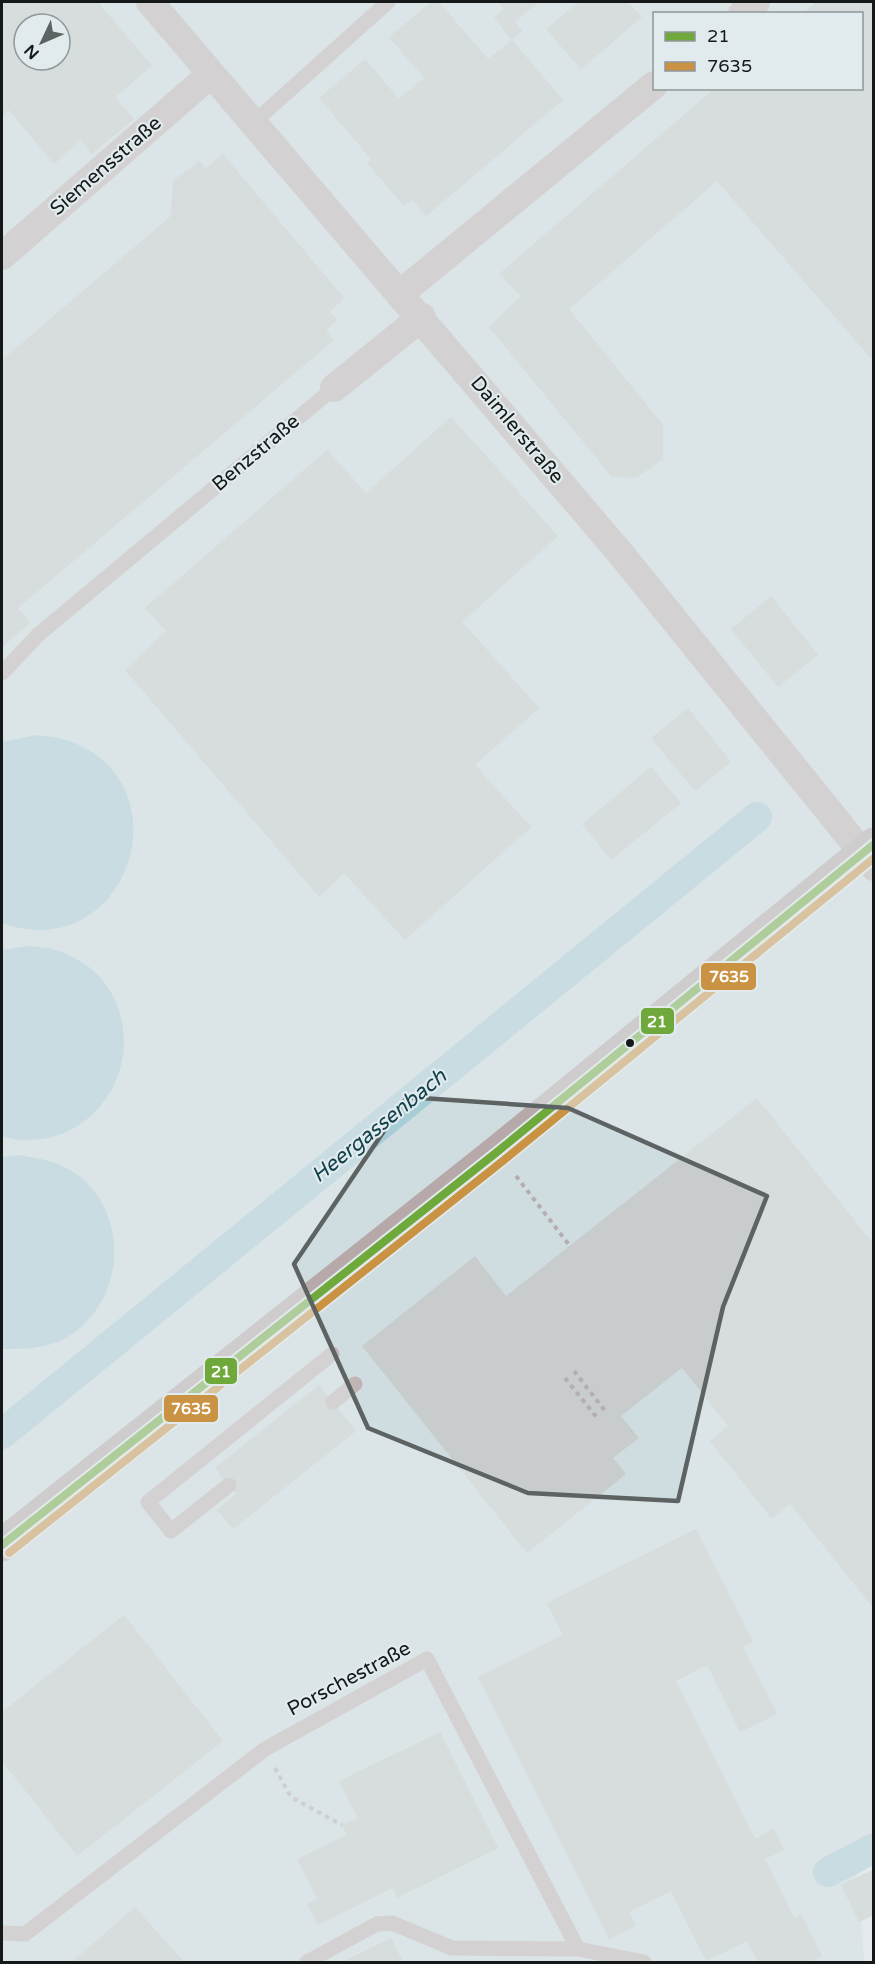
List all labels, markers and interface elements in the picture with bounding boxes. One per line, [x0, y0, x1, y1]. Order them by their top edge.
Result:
north arrow [12, 12, 72, 72]
legend [653, 12, 863, 90]
text: 21 [707, 25, 730, 47]
text: N [20, 40, 44, 63]
text: 7635 [707, 55, 752, 77]
street label: Siemensstraße [46, 111, 166, 221]
street label: Daimlerstraße [465, 371, 569, 489]
street label: Benzstraße [207, 409, 305, 497]
line badge: 7635 [700, 962, 757, 991]
text: 7635 [709, 967, 749, 987]
line badge: 21 [640, 1007, 675, 1035]
text: 21 [647, 1012, 667, 1032]
unlabelled marker [624, 1037, 636, 1049]
water label: Heergassenbach [307, 1063, 452, 1188]
line badge: 21 [204, 1357, 238, 1385]
text: 21 [211, 1362, 231, 1382]
line badge: 7635 [163, 1394, 219, 1423]
text: 7635 [171, 1399, 211, 1419]
street label: Porschestraße [283, 1636, 415, 1722]

